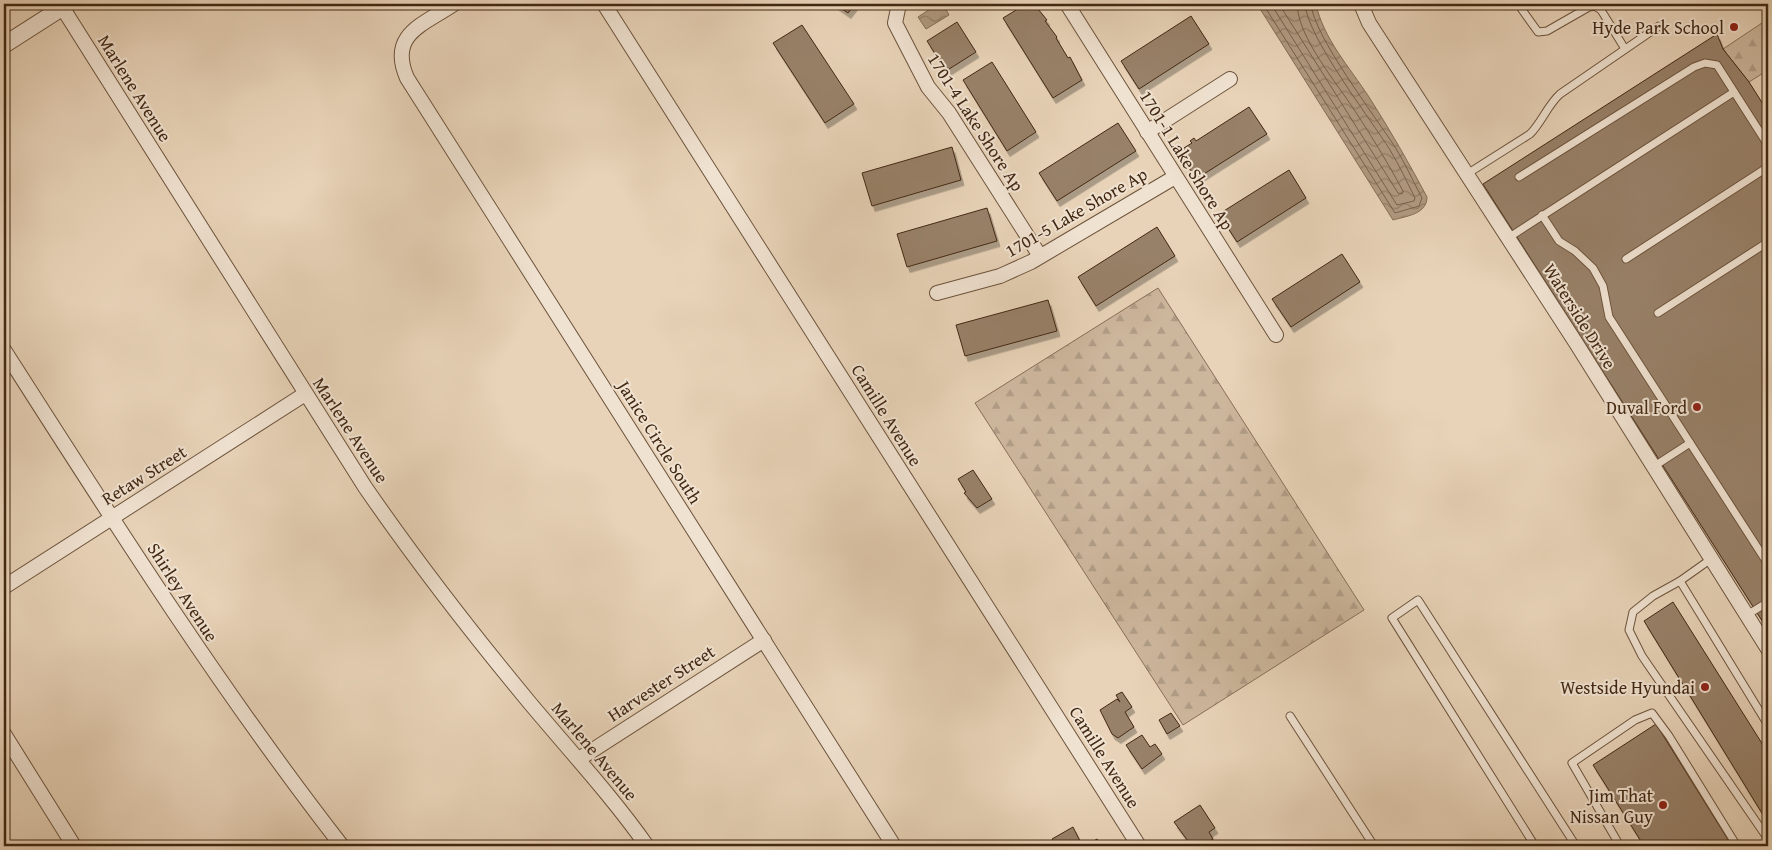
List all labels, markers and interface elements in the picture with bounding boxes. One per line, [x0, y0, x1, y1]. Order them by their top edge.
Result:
place label: Hyde Park School [1592, 14, 1724, 41]
marker: Hyde Park School [1728, 21, 1740, 33]
street label: Marlene Avenue [91, 29, 179, 147]
street label: 1701-4 Lake Shore Ap [921, 47, 1031, 197]
street label: 1701-1 Lake Shore Ap [1133, 85, 1241, 235]
street label: 1701-5 Lake Shore Ap [1000, 160, 1152, 264]
street label: Waterside Drive [1537, 258, 1623, 374]
street label: Camille Avenue [845, 359, 929, 471]
street label: Marlene Avenue [306, 371, 396, 489]
street label: Janice Circle South [610, 373, 709, 509]
place label: Duval Ford [1606, 394, 1687, 421]
marker: Duval Ford [1691, 401, 1703, 413]
street label: Retaw Street [96, 438, 192, 512]
street label: Shirley Avenue [141, 537, 225, 647]
street label: Harvester Street [602, 638, 721, 728]
place label: Westside Hyundai [1560, 674, 1695, 701]
marker: Westside Hyundai [1699, 681, 1711, 693]
street label: Marlene Avenue [545, 696, 645, 806]
street label: Camille Avenue [1063, 701, 1147, 813]
place label: Jim That Nissan Guy [1570, 782, 1654, 830]
marker: Jim That Nissan Guy [1657, 799, 1669, 811]

